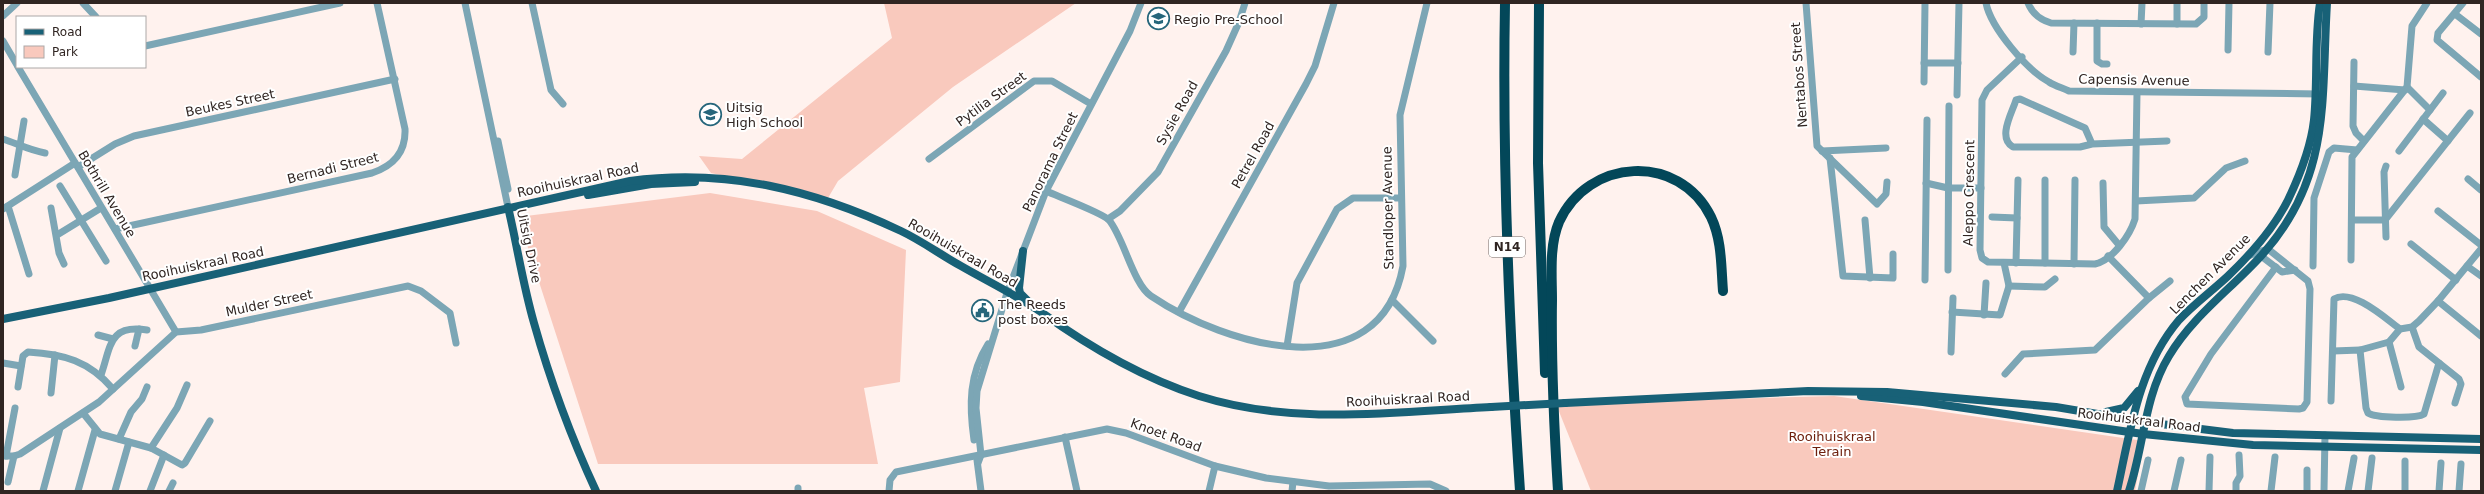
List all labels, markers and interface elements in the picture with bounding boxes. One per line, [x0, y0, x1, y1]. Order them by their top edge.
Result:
school or university icon: Regio Pre-School [1145, 6, 1171, 32]
place label: Regio Pre-School [1174, 12, 1283, 27]
legend [16, 16, 146, 68]
street label: Nentabos Street [1788, 22, 1810, 128]
text: Road [52, 25, 82, 39]
text: Park [52, 45, 78, 59]
street label: Pytilia Street [953, 69, 1029, 129]
street label: Capensis Avenue [2078, 72, 2190, 88]
street label: Sysie Road [1153, 78, 1201, 148]
street label: Beukes Street [184, 86, 276, 120]
place label: Uitsig High School [726, 100, 803, 130]
school or university icon: Uitsig High School [698, 101, 724, 127]
street label: Panorama Street [1019, 110, 1081, 214]
street label: Petrel Road [1229, 119, 1277, 191]
street label: Aleppo Crescent [1961, 140, 1977, 246]
street label: Standloper Avenue [1379, 146, 1397, 270]
street label: Bothrill Avenue [75, 148, 139, 240]
street label: Bernadi Street [286, 149, 380, 187]
street label: Rooihuiskraal Road [516, 160, 640, 200]
street label: Uitsig Drive [514, 207, 544, 285]
street label: Rooihuiskraal Road [906, 216, 1020, 290]
street label: Lenchen Avenue [2167, 231, 2253, 317]
road number: N14 [1489, 237, 1525, 257]
street label: Rooihuiskraal Road [141, 244, 265, 284]
street label: Mulder Street [224, 286, 314, 320]
place label: The Reeds post boxes [997, 297, 1068, 327]
public building icon: The Reeds post boxes [969, 298, 995, 324]
street label: Rooihuiskraal Road [1346, 388, 1470, 410]
street label: Rooihuiskraal Road [2077, 405, 2201, 435]
street label: Knoet Road [1128, 415, 1204, 455]
park label: Rooihuiskraal Terain [1788, 429, 1876, 459]

